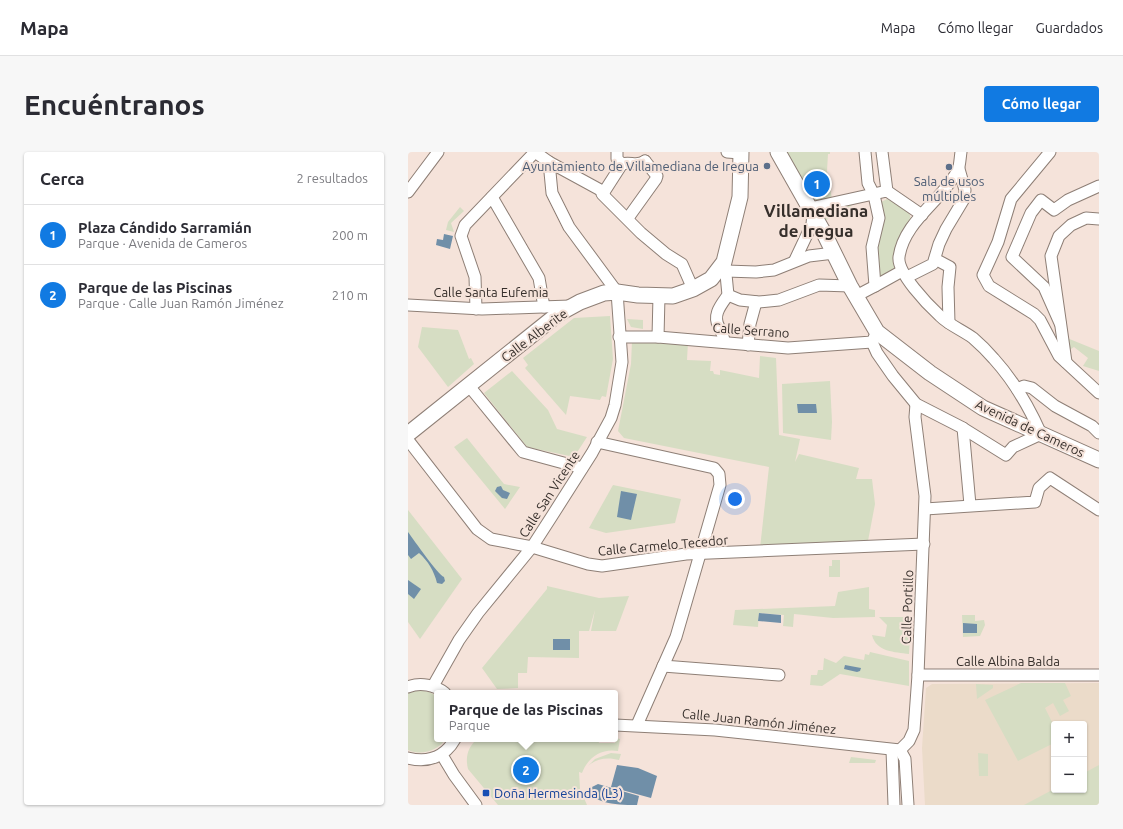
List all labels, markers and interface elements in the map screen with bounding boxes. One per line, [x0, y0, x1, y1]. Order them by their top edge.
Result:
text: Mapa [20, 17, 69, 39]
text: Mapa [881, 20, 916, 36]
text: Cómo llegar [938, 20, 1013, 36]
text: Guardados [1035, 20, 1103, 36]
button: Cómo llegar [984, 86, 1099, 122]
text: Encuéntranos [24, 89, 205, 120]
place label: Ayuntamiento de Villamediana de Iregua [522, 159, 759, 173]
marker: Ayuntamiento de Villamediana de Iregua [762, 161, 772, 171]
marker: Sala de usos múltiples [944, 162, 954, 172]
text: Cerca [40, 169, 85, 188]
pin: 1 [804, 169, 830, 199]
text: 2 resultados [297, 171, 368, 185]
place label: Sala de usos múltiples [914, 174, 985, 203]
district label: Villamediana de Iregua [764, 201, 868, 240]
text: Plaza Cándido Sarramián [78, 219, 252, 236]
text: 1 [49, 228, 57, 242]
text: 200 m [332, 228, 368, 242]
text: Parque · Avenida de Cameros [78, 236, 247, 250]
text: Parque de las Piscinas [78, 279, 232, 296]
street label: Calle Santa Eufemia [433, 285, 549, 299]
text: 2 [49, 288, 57, 302]
text: 210 m [332, 288, 368, 302]
text: Parque · Calle Juan Ramón Jiménez [78, 296, 284, 310]
street label: Calle Alberite [498, 306, 570, 364]
street label: Calle Serrano [712, 320, 790, 340]
street label: Avenida de Cameros [973, 397, 1087, 460]
street label: Calle San Vicente [516, 448, 582, 540]
your location [725, 489, 745, 509]
street label: Calle Carmelo Tecedor [597, 532, 729, 558]
street label: Calle Portillo [899, 570, 915, 644]
street label: Calle Albina Balda [956, 654, 1060, 668]
popup [434, 690, 618, 742]
text: Parque de las Piscinas [449, 701, 603, 718]
street label: Calle Juan Ramón Jiménez [681, 706, 837, 736]
text: Parque [449, 718, 490, 732]
map controls [1051, 721, 1087, 793]
button: + [1051, 721, 1087, 757]
pin: 2 [513, 755, 539, 785]
button: − [1051, 757, 1087, 793]
place label: Doña Hermesinda (L3) [494, 786, 623, 801]
marker: Doña Hermesinda (L3) [481, 788, 491, 798]

